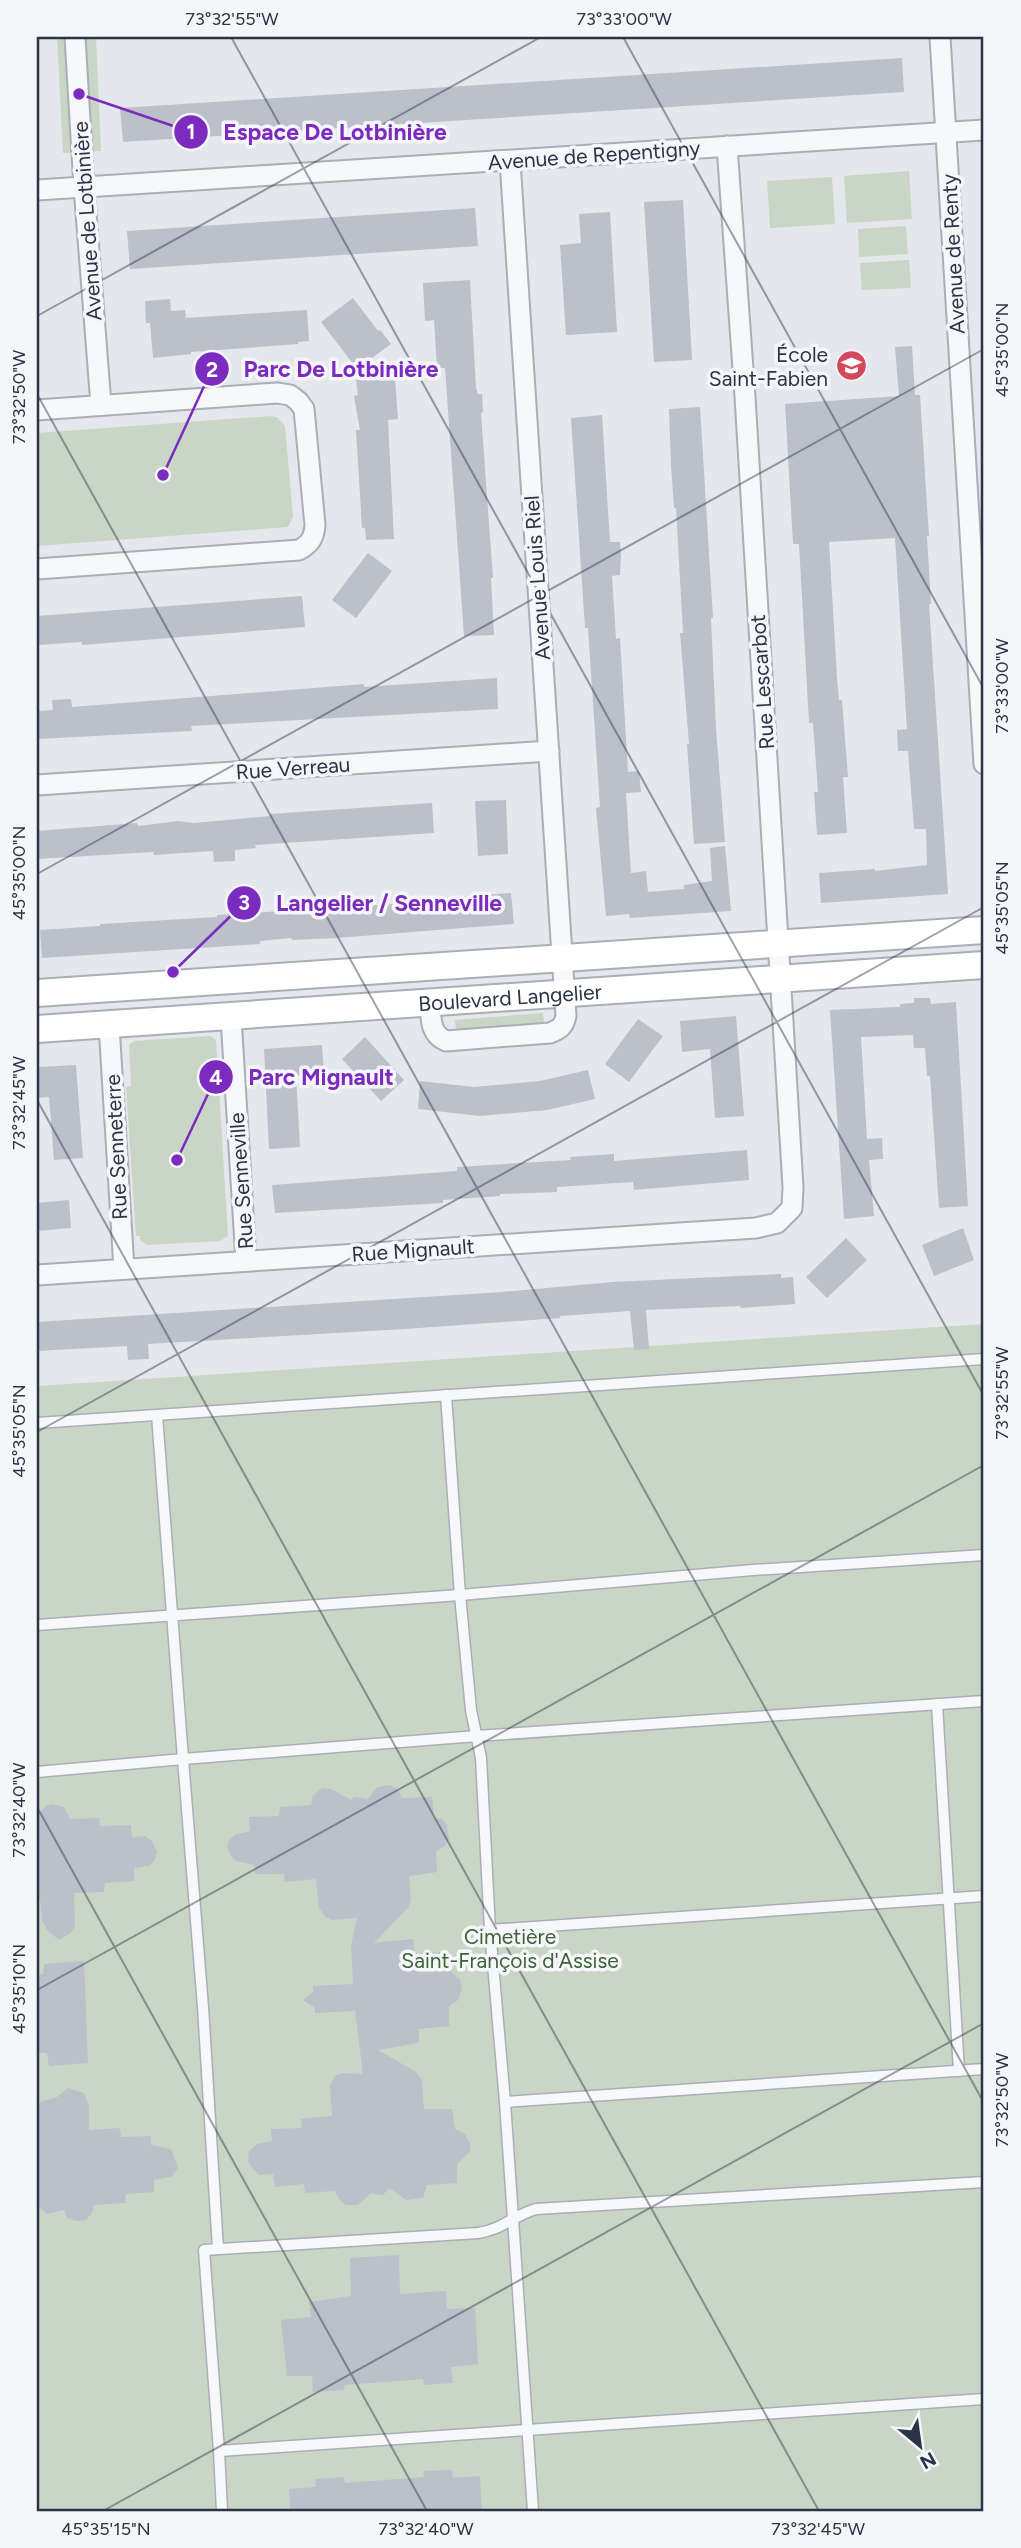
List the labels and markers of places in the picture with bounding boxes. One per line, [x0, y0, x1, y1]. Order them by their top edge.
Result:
callout: Espace De Lotbinière [174, 110, 460, 154]
place label: École Saint-Fabien [709, 342, 828, 391]
callout: Parc De Lotbinière [195, 347, 453, 391]
school or university icon: École Saint-Fabien [834, 349, 868, 383]
callout: Langelier / Senneville [227, 881, 516, 925]
callout: Parc Mignault [199, 1055, 407, 1099]

